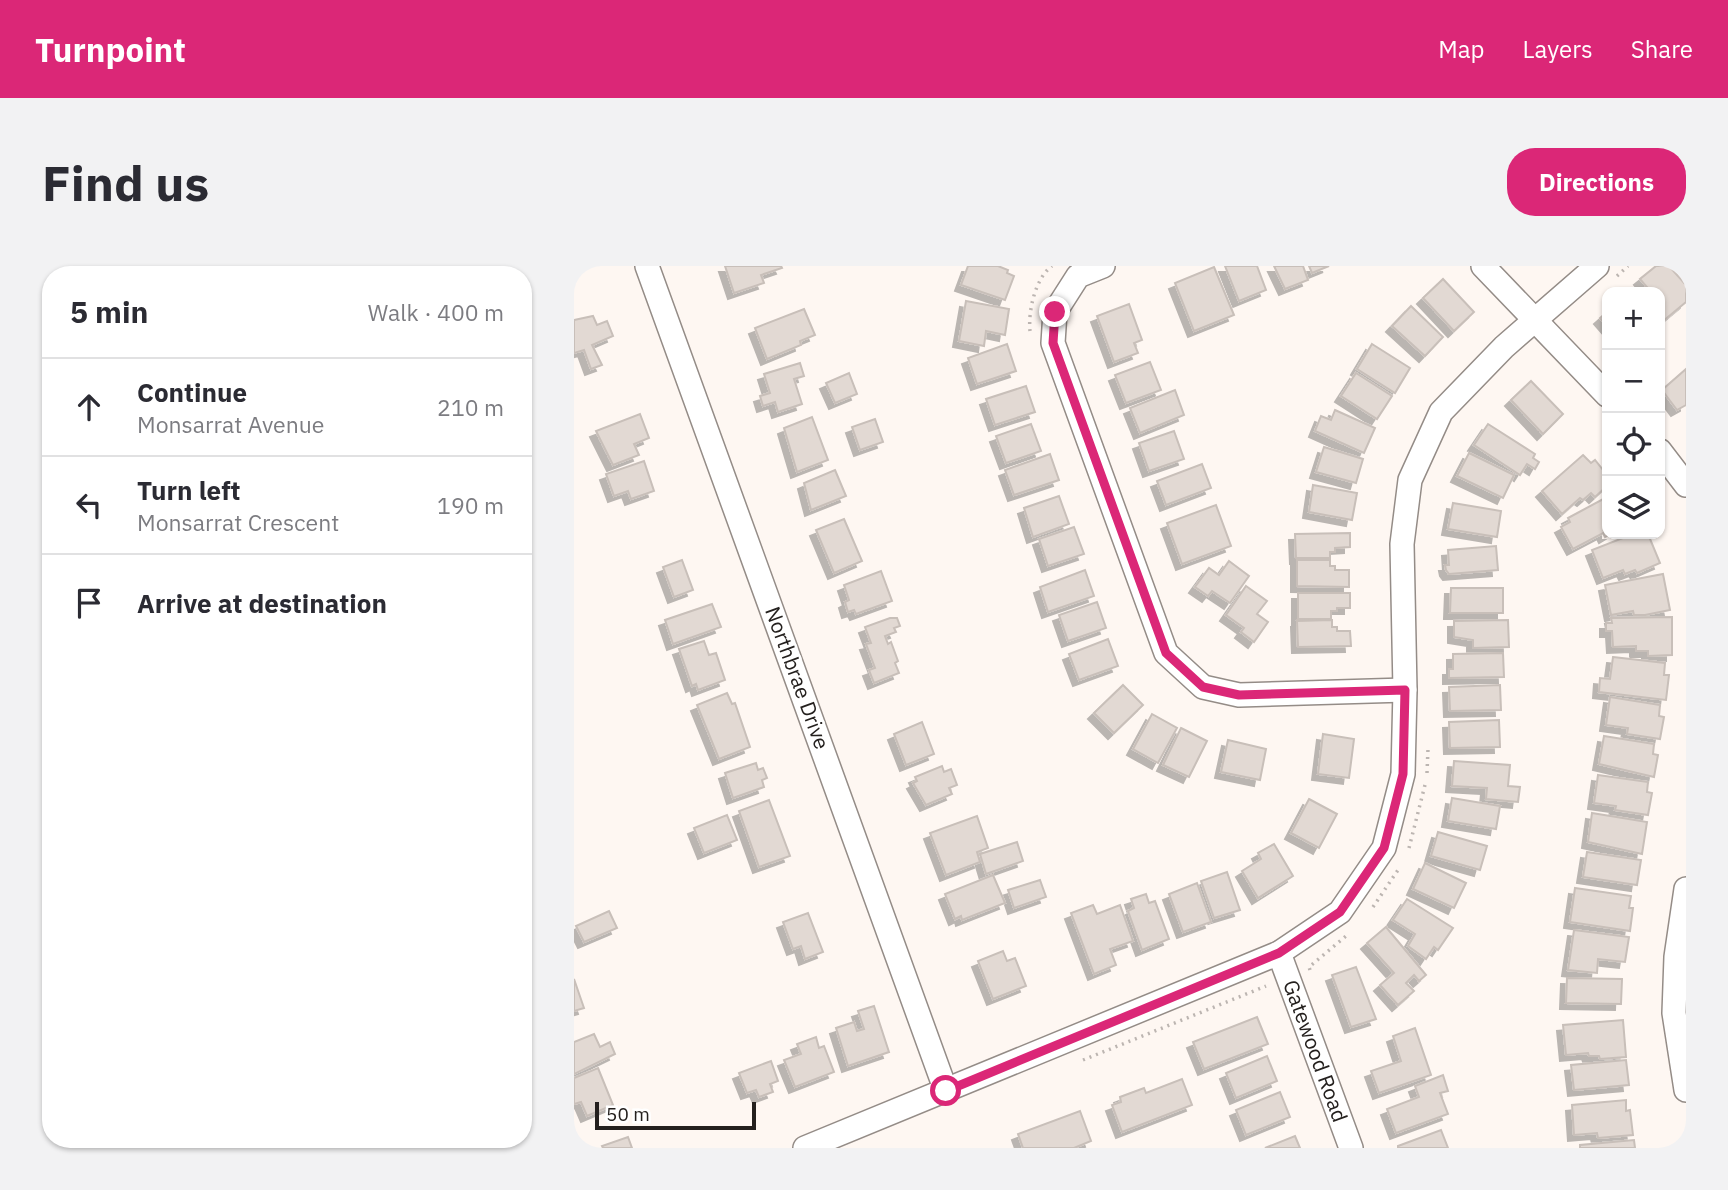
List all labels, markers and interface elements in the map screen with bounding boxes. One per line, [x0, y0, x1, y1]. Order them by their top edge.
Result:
text: Turnpoint [35, 28, 186, 71]
text: Map [1438, 33, 1485, 65]
text: Layers [1523, 33, 1593, 65]
text: Share [1631, 33, 1693, 65]
button: Directions [1507, 148, 1686, 216]
text: Find us [42, 151, 209, 214]
map controls [1602, 287, 1665, 539]
button: + [1602, 287, 1665, 350]
text: 5 min [70, 292, 148, 331]
route end [1039, 296, 1070, 327]
text: Walk · 400 m [368, 297, 504, 327]
button: − [1602, 350, 1665, 413]
text: Continue [137, 375, 247, 409]
icon: ahead [70, 388, 108, 426]
text: 210 m [437, 392, 504, 422]
text: Monsarrat Avenue [137, 409, 324, 439]
button: locate [1602, 413, 1665, 476]
text: Turn left [137, 473, 240, 507]
button: layers [1602, 476, 1665, 539]
icon: left [70, 486, 108, 524]
text: 190 m [437, 490, 504, 520]
text: Monsarrat Crescent [137, 507, 339, 537]
icon: arrive [70, 584, 108, 622]
text: Arrive at destination [137, 586, 387, 620]
street label: Northbrae Drive [759, 602, 837, 753]
street label: Gatewood Road [1277, 976, 1355, 1126]
route start [930, 1075, 961, 1106]
scale bar [595, 1099, 756, 1131]
text: 50 m [606, 1102, 650, 1126]

